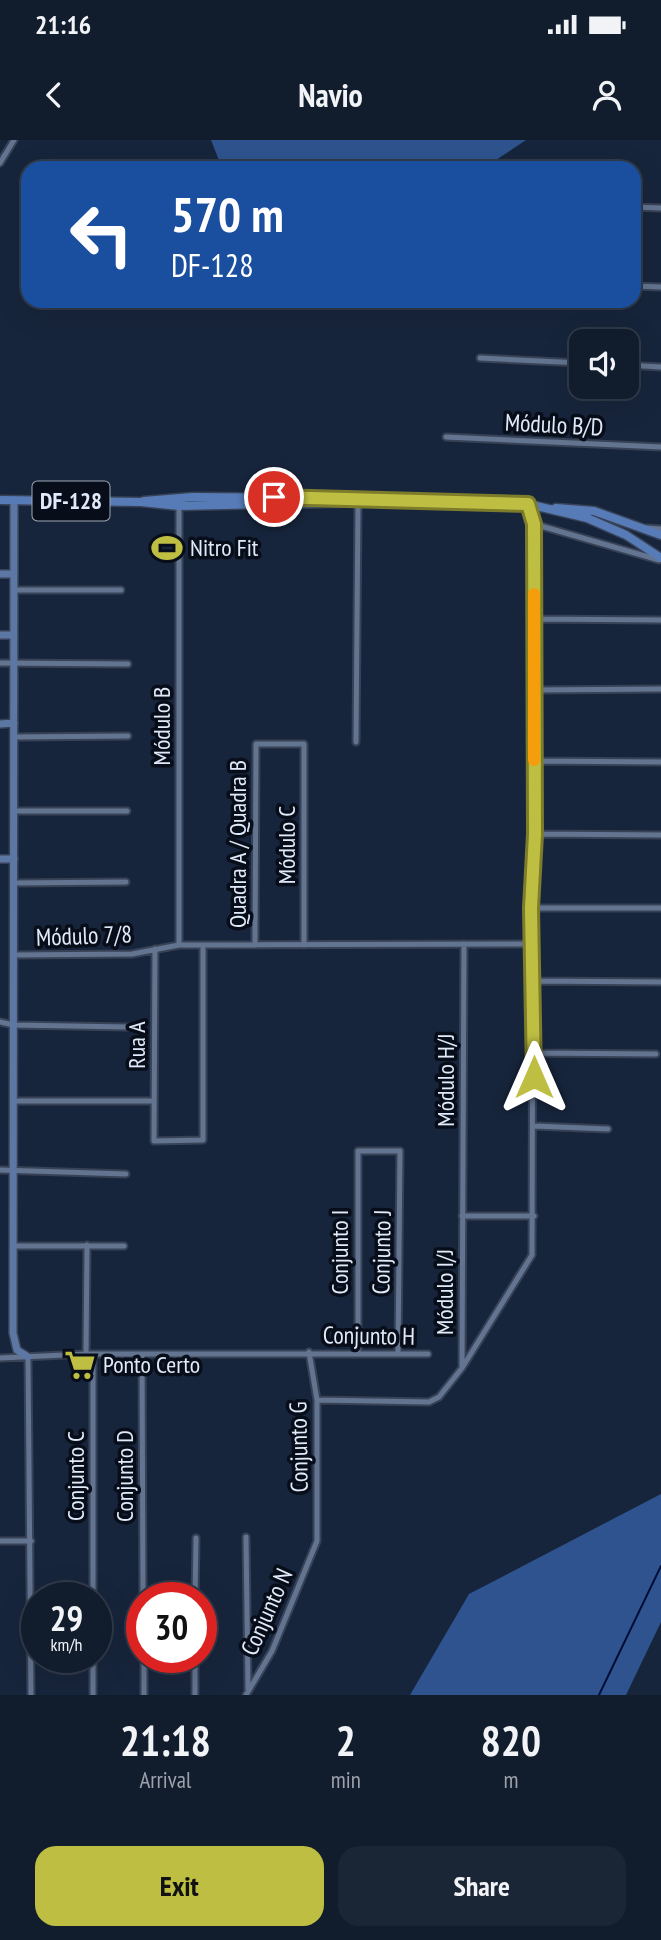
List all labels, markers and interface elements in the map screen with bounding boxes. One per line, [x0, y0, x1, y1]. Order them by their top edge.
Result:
text: 21:16 [35, 8, 91, 41]
text: Navio [298, 74, 363, 116]
icon: back [35, 76, 73, 114]
icon: person [588, 76, 626, 114]
text: 570 m [171, 182, 284, 246]
icon: left [56, 189, 147, 280]
text: DF-128 [171, 244, 254, 286]
map controls [569, 329, 639, 399]
button: sound [569, 329, 639, 399]
street label: Módulo B/D [504, 406, 604, 443]
pin [244, 467, 304, 527]
icon: arrive [255, 478, 293, 516]
road number: DF-128 [32, 482, 110, 520]
sports icon: Nitro Fit [150, 531, 184, 565]
place label: Nitro Fit [190, 532, 259, 563]
street label: Módulo B [146, 687, 177, 765]
street label: Quadra A / Quadra B [222, 760, 253, 928]
street label: Módulo C [271, 806, 302, 884]
street label: Módulo 7/8 [35, 918, 133, 953]
street label: Rua A [121, 1021, 152, 1069]
street label: Módulo H/J [430, 1033, 461, 1127]
position arrow [497, 1040, 571, 1114]
street label: Conjunto J [365, 1209, 398, 1295]
street label: Conjunto I [324, 1210, 355, 1294]
street label: Módulo I/J [429, 1249, 460, 1335]
street label: Conjunto H [323, 1319, 415, 1352]
supermarket icon: Ponto Certo [63, 1348, 97, 1382]
place label: Ponto Certo [103, 1349, 200, 1380]
street label: Conjunto G [282, 1401, 315, 1493]
street label: Conjunto D [109, 1430, 140, 1522]
street label: Conjunto C [60, 1431, 91, 1521]
street label: Conjunto N [234, 1563, 299, 1660]
speed limit sign: 30 [126, 1582, 217, 1673]
text: 29 [50, 1595, 83, 1641]
text: km/h [51, 1633, 82, 1656]
text: 21:18 [120, 1713, 211, 1768]
text: 2 [336, 1713, 356, 1768]
text: 820 [481, 1713, 541, 1768]
text: Arrival [139, 1765, 191, 1794]
text: min [331, 1765, 361, 1794]
text: m [503, 1765, 518, 1794]
button: Exit [35, 1846, 324, 1926]
button: Share [338, 1846, 626, 1926]

